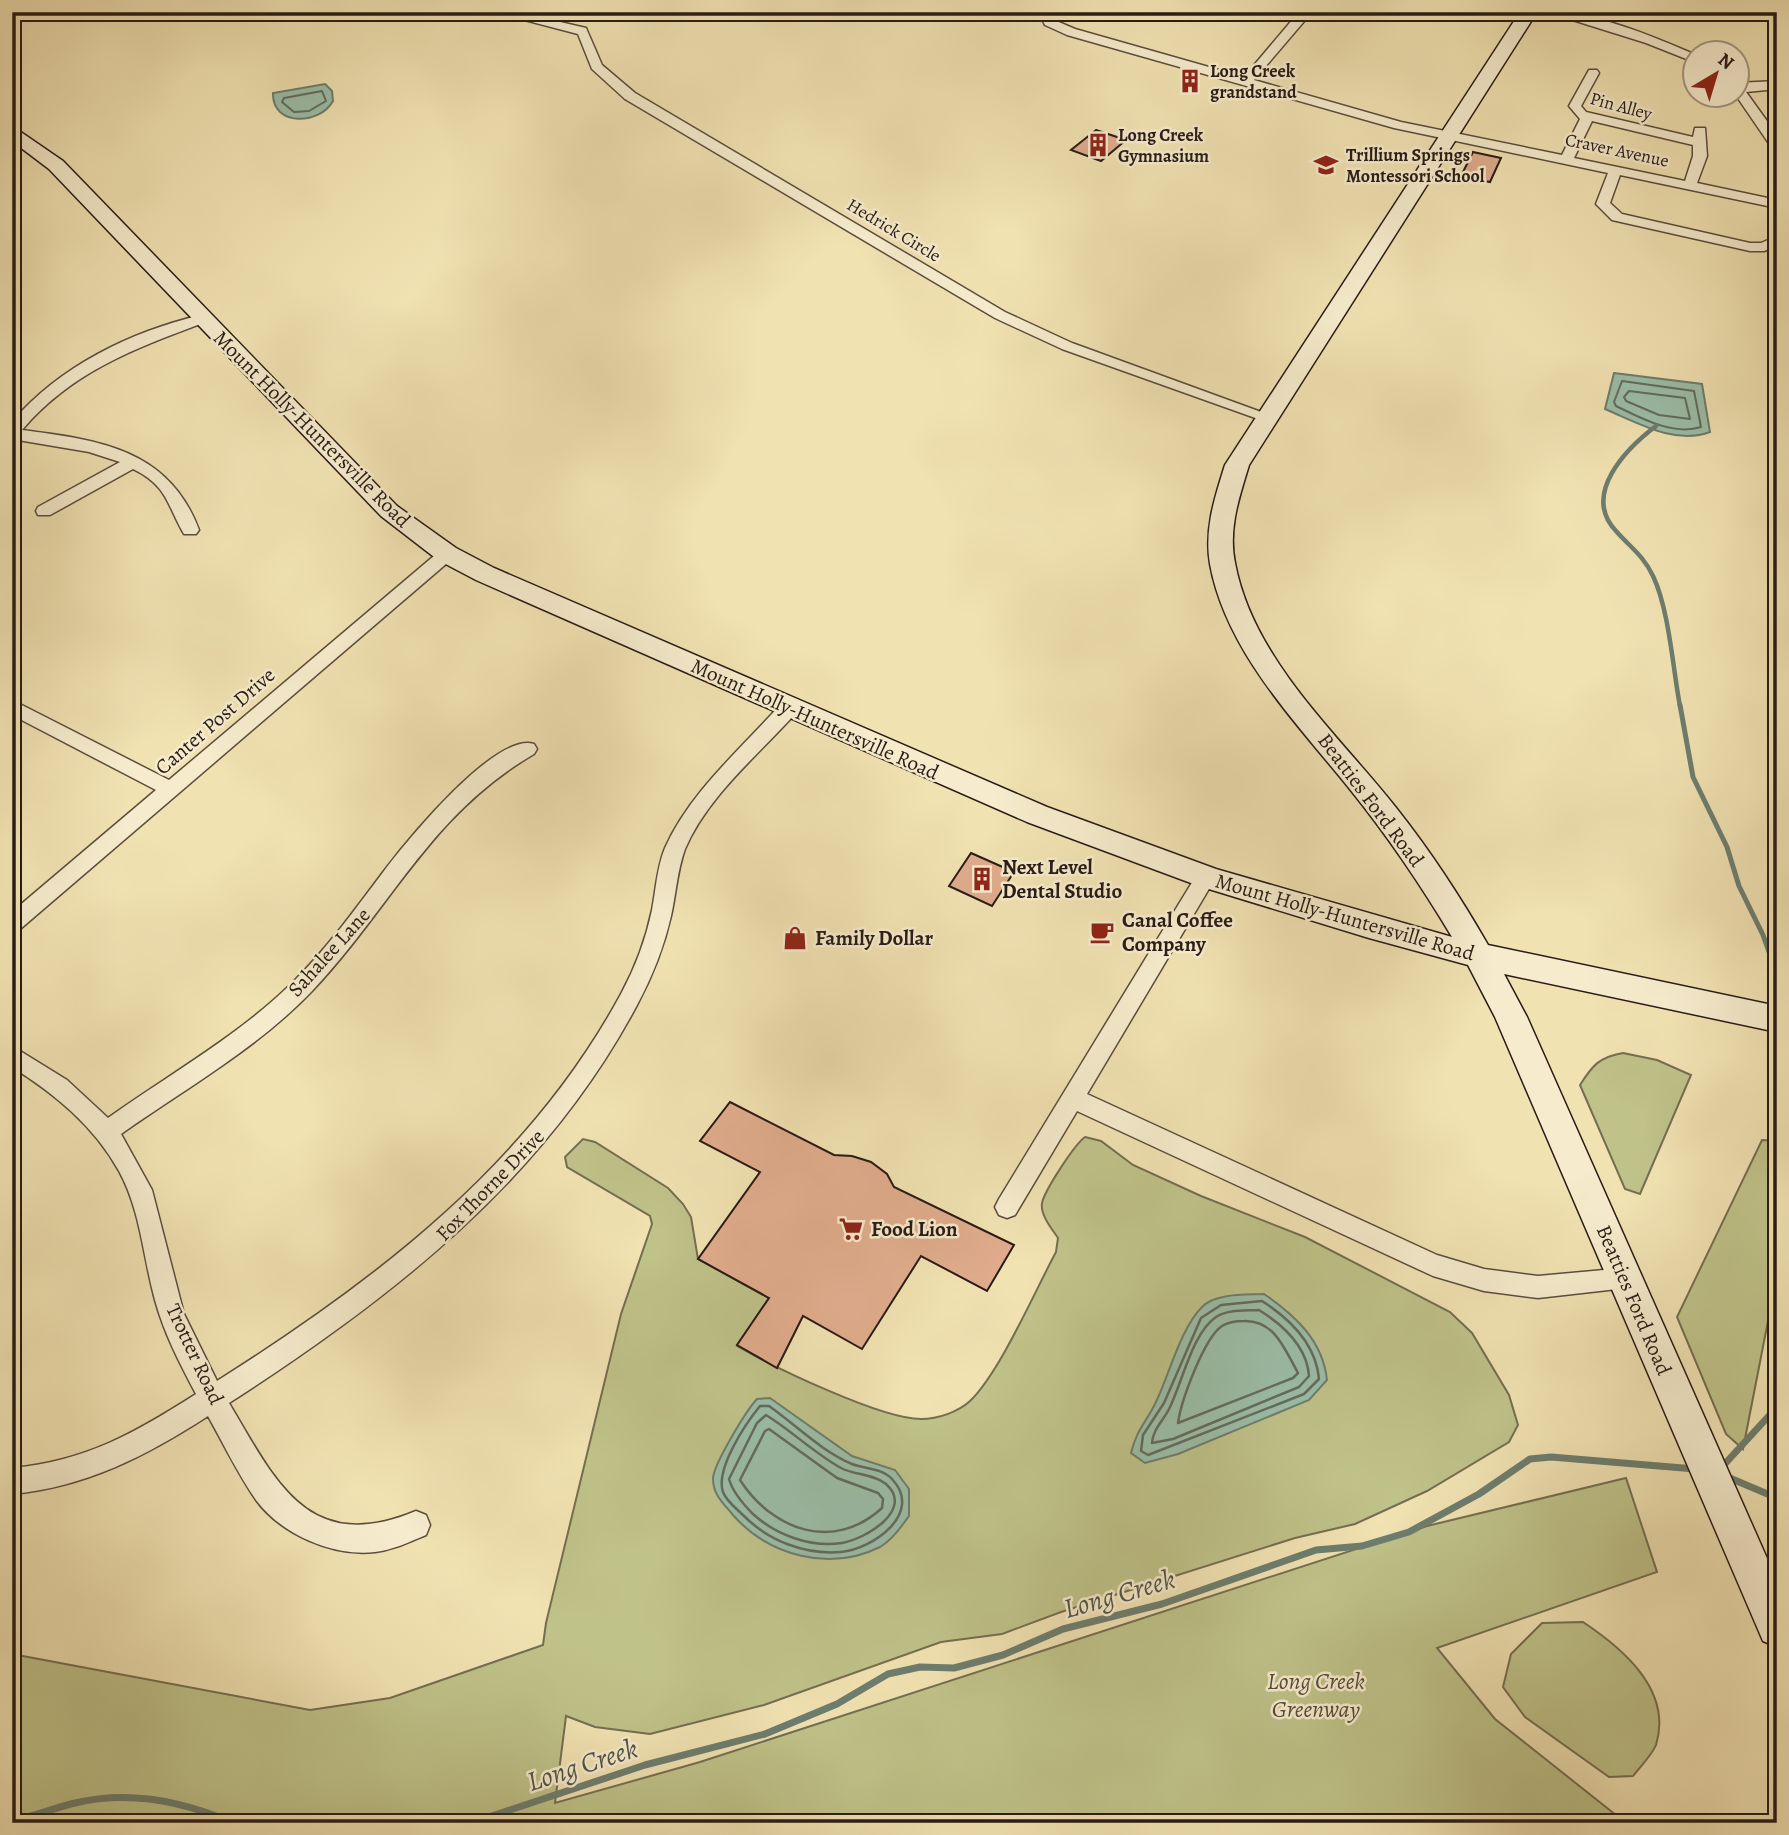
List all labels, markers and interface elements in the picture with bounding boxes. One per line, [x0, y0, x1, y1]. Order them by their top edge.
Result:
north arrow [1680, 38, 1750, 108]
text: N [1712, 47, 1739, 76]
place label: Long Creek grandstand [1210, 59, 1297, 104]
building icon: Long Creek grandstand [1176, 67, 1204, 95]
street label: Pin Alley [1587, 86, 1656, 126]
place label: Long Creek Gymnasium [1118, 123, 1209, 168]
street label: Craver Avenue [1563, 127, 1671, 173]
building icon: Long Creek Gymnasium [1084, 131, 1112, 159]
place label: Trillium Springs Montessori School [1346, 143, 1485, 188]
school or university icon: Trillium Springs Montessori School [1312, 151, 1340, 179]
street label: Hedrick Circle [842, 192, 946, 268]
street label: Mount Holly-Huntersville Road [207, 324, 417, 534]
street label: Mount Holly-Huntersville Road [687, 652, 944, 787]
street label: Canter Post Drive [149, 661, 281, 781]
street label: Beatties Ford Road [1311, 727, 1431, 873]
place label: Next Level Dental Studio [1002, 853, 1122, 905]
building icon: Next Level Dental Studio [968, 865, 996, 893]
street label: Mount Holly-Huntersville Road [1212, 867, 1479, 968]
street label: Sahalee Lane [281, 901, 377, 1003]
place label: Canal Coffee Company [1122, 906, 1233, 958]
cafe icon: Canal Coffee Company [1088, 918, 1116, 946]
shop icon: Family Dollar [781, 924, 809, 952]
place label: Family Dollar [815, 924, 934, 952]
street label: Fox Thorne Drive [429, 1123, 551, 1247]
supermarket icon: Food Lion [837, 1215, 865, 1243]
place label: Food Lion [871, 1215, 958, 1243]
street label: Beatties Ford Road [1590, 1221, 1679, 1380]
street label: Trotter Road [159, 1299, 231, 1410]
water label: Long Creek [1059, 1560, 1179, 1628]
park label: Long Creek Greenway [1267, 1665, 1365, 1725]
water label: Long Creek [522, 1729, 643, 1801]

